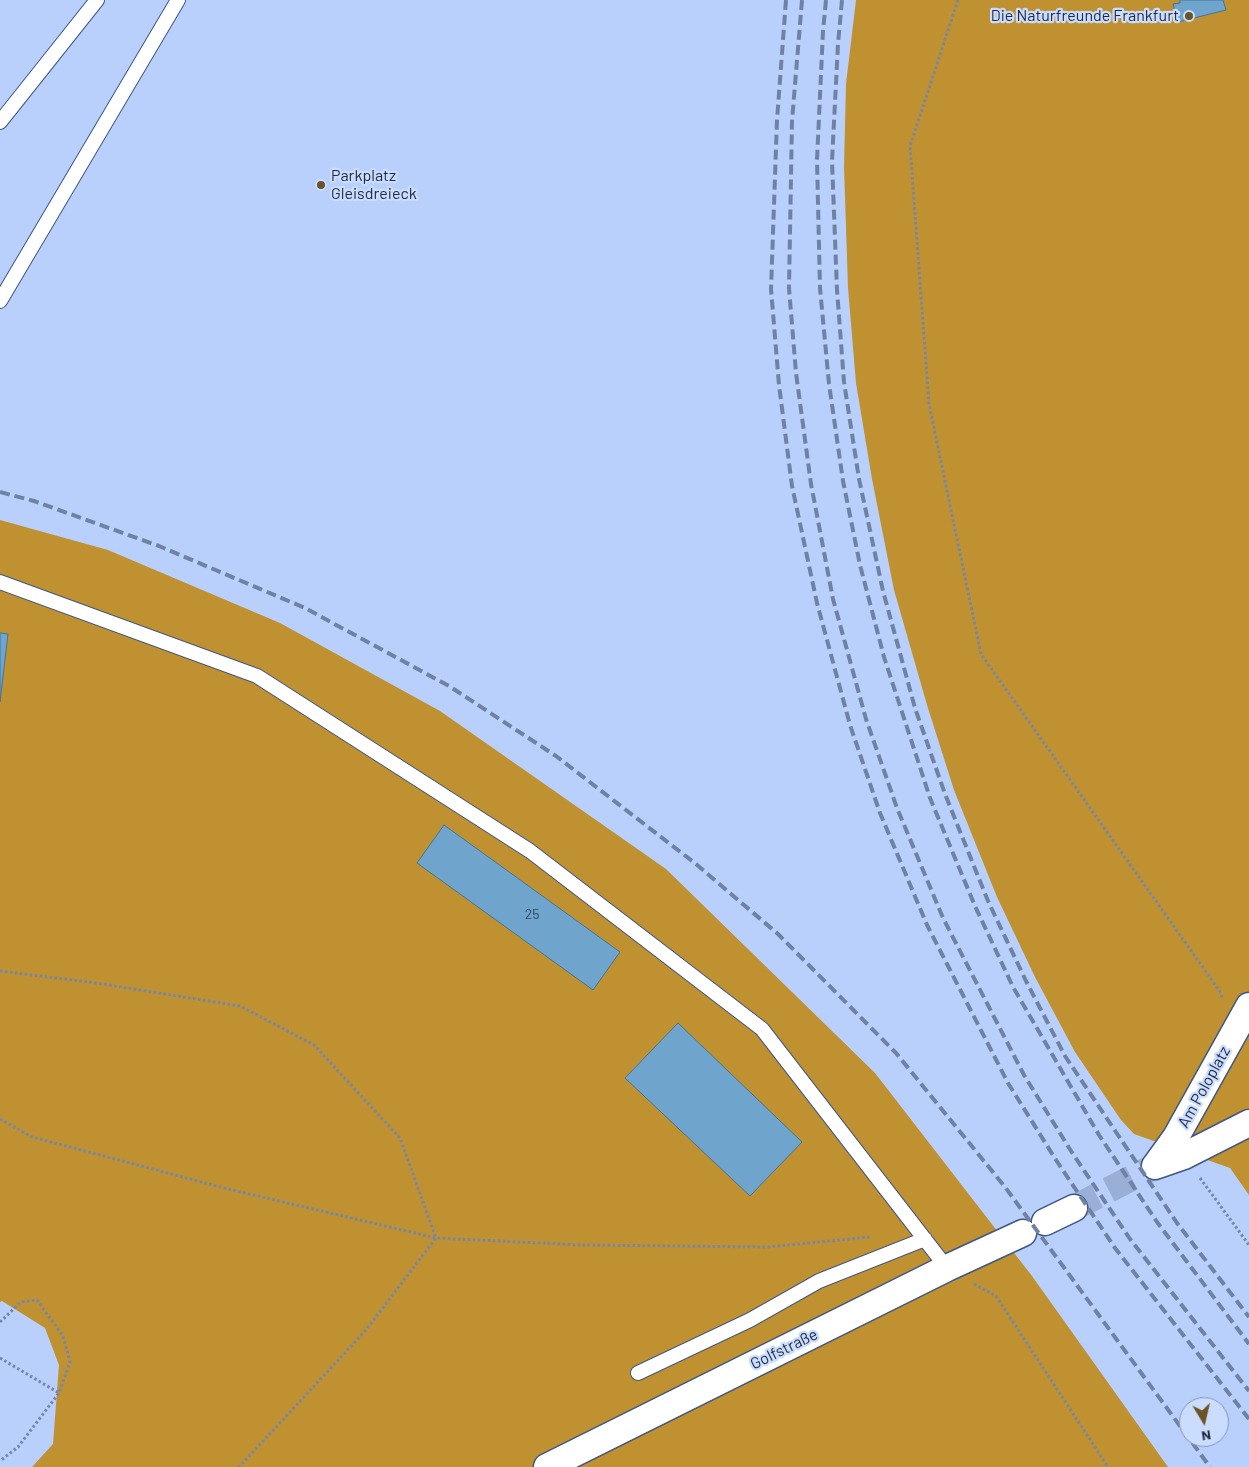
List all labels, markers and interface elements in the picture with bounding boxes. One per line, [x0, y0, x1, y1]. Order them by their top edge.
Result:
place label: Die Naturfreunde Frankfurt [991, 6, 1179, 26]
marker: Die Naturfreunde Frankfurt [1183, 10, 1195, 22]
place label: Parkplatz Gleisdreieck [331, 166, 417, 204]
marker: Parkplatz Gleisdreieck [315, 179, 327, 191]
house number: 25 [525, 906, 539, 922]
street label: Am Poloplatz [1174, 1043, 1234, 1131]
street label: Golfstraße [747, 1324, 821, 1374]
north arrow [1179, 1397, 1229, 1447]
text: N [1200, 1427, 1212, 1445]

